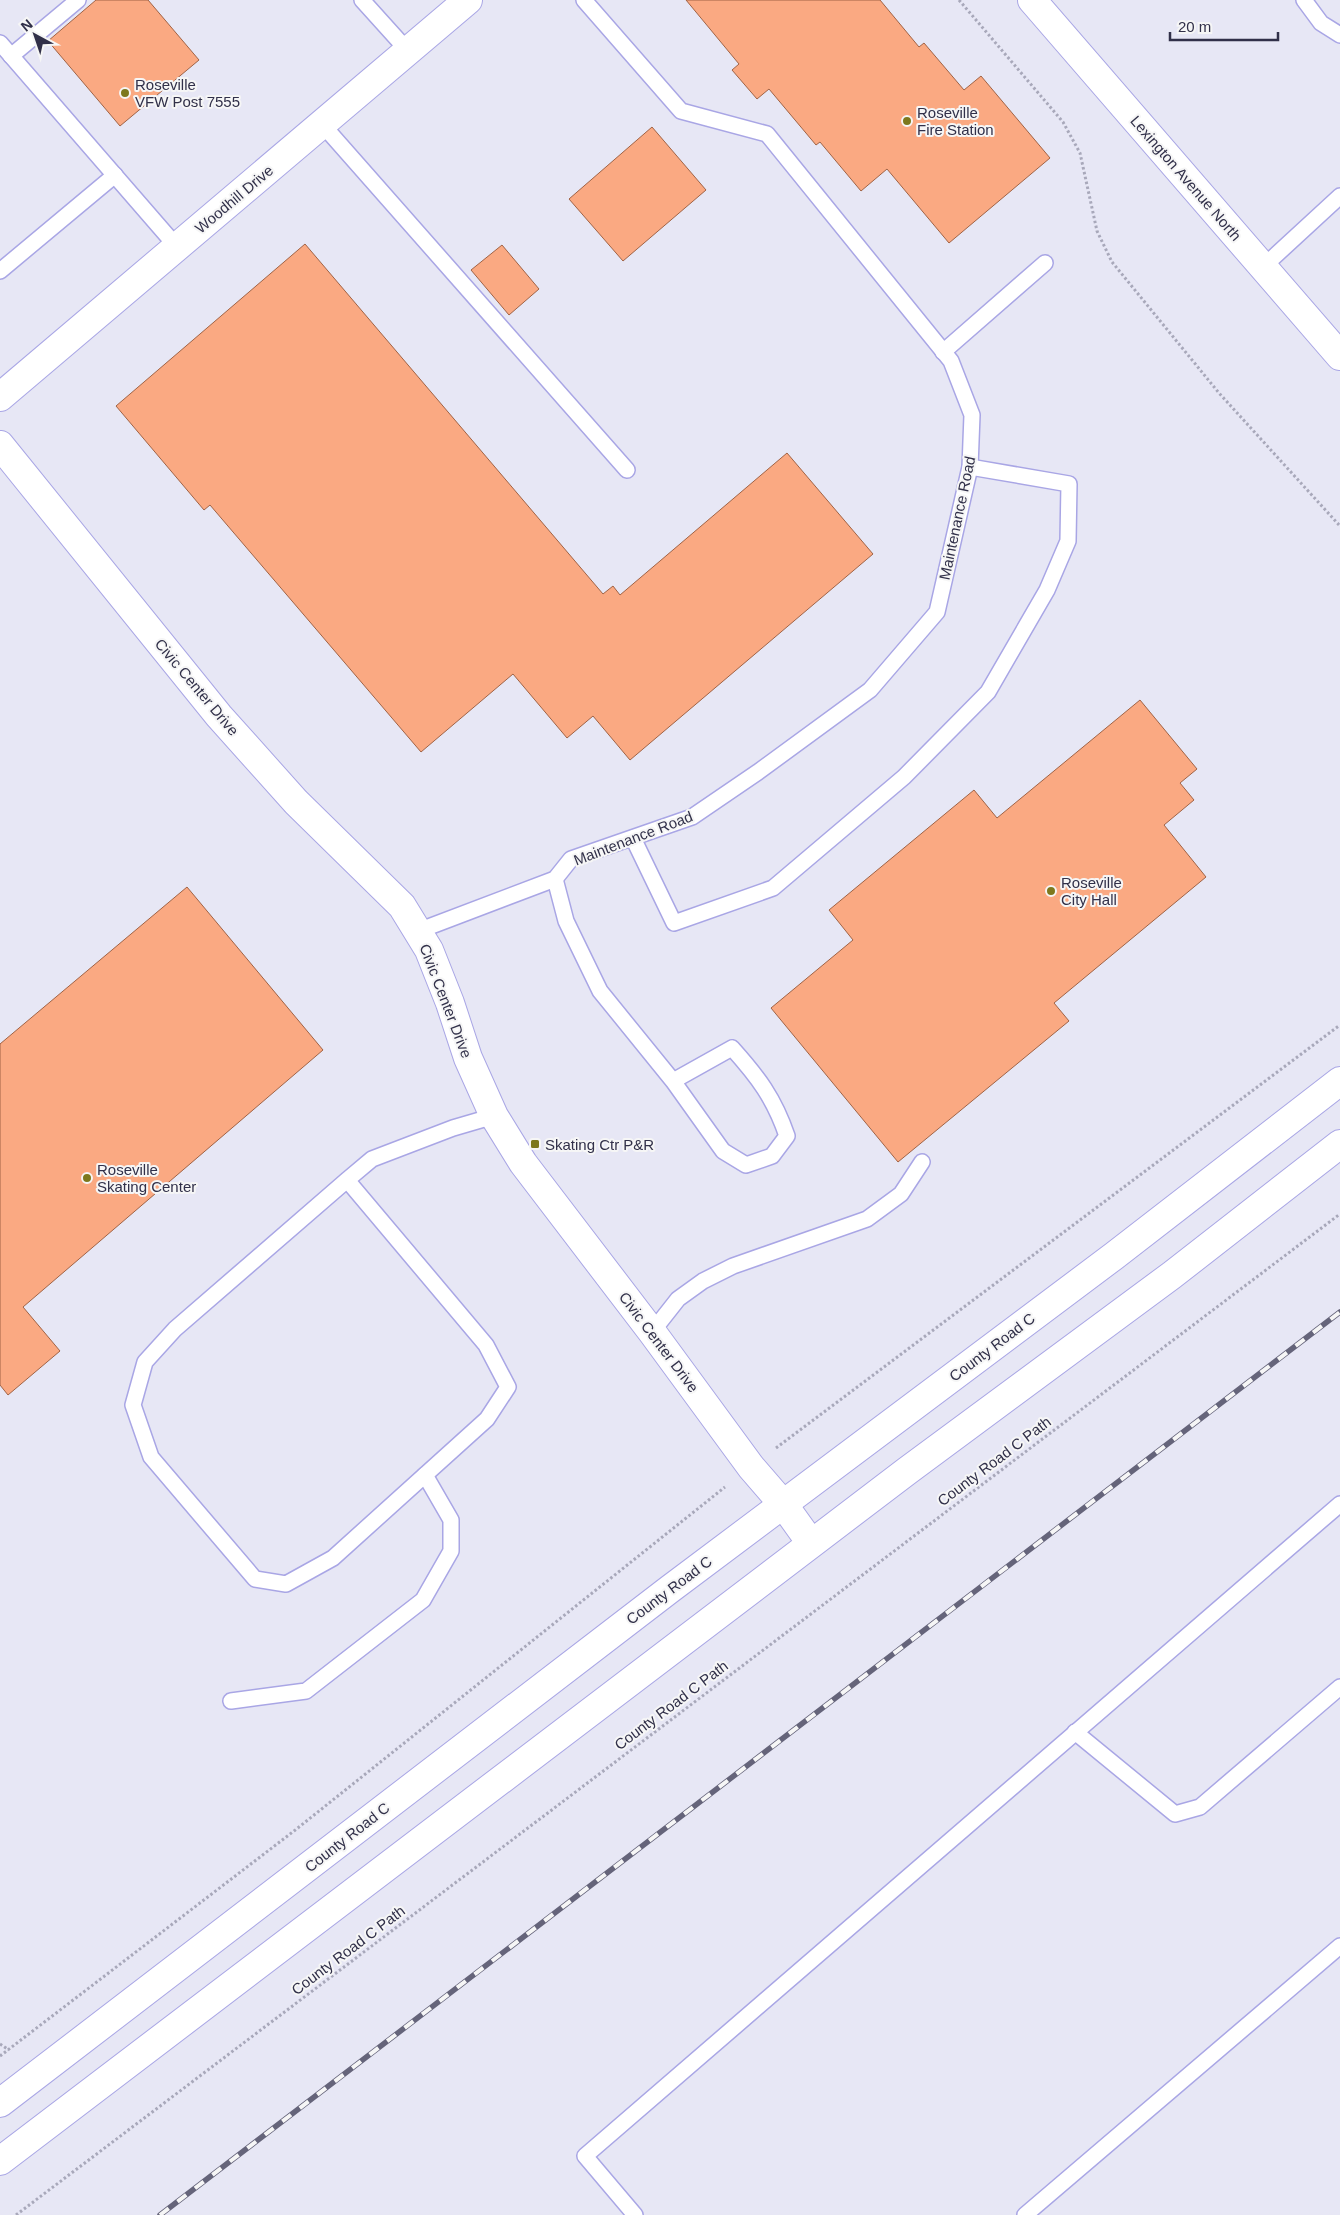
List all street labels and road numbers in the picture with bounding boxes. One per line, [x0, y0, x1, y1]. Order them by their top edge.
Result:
street label: Lexington Avenue North [1127, 112, 1245, 244]
street label: Woodhill Drive [192, 161, 276, 237]
street label: Maintenance Road [936, 455, 978, 581]
street label: Civic Center Drive [152, 635, 242, 739]
street label: Maintenance Road [571, 808, 695, 868]
street label: Civic Center Drive [416, 942, 476, 1060]
street label: Civic Center Drive [616, 1289, 702, 1395]
street label: County Road C [946, 1309, 1038, 1385]
street label: County Road C Path [934, 1413, 1054, 1509]
street label: County Road C [623, 1552, 715, 1628]
street label: County Road C Path [611, 1657, 731, 1753]
street label: County Road C [301, 1799, 393, 1875]
street label: County Road C Path [288, 1902, 408, 1998]

